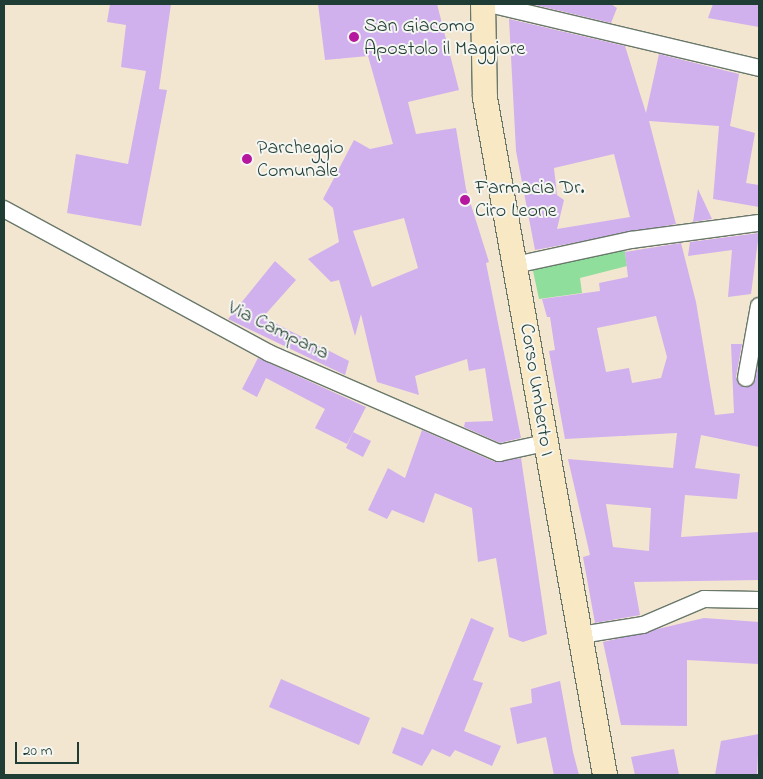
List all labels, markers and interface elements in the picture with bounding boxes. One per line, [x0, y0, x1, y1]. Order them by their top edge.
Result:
place label: San Giacomo Apostolo il Maggiore [364, 14, 525, 61]
marker: San Giacomo Apostolo il Maggiore [348, 31, 360, 43]
place label: Parcheggio Comunale [257, 136, 344, 183]
marker: Parcheggio Comunale [241, 153, 253, 165]
place label: Farmacia Dr. Ciro Leone [475, 176, 585, 223]
marker: Farmacia Dr. Ciro Leone [459, 194, 471, 206]
street label: Via Campana [224, 296, 332, 366]
street label: Corso Umberto I [514, 322, 558, 458]
scale bar [18, 732, 81, 764]
text: 20 m [23, 740, 52, 762]

